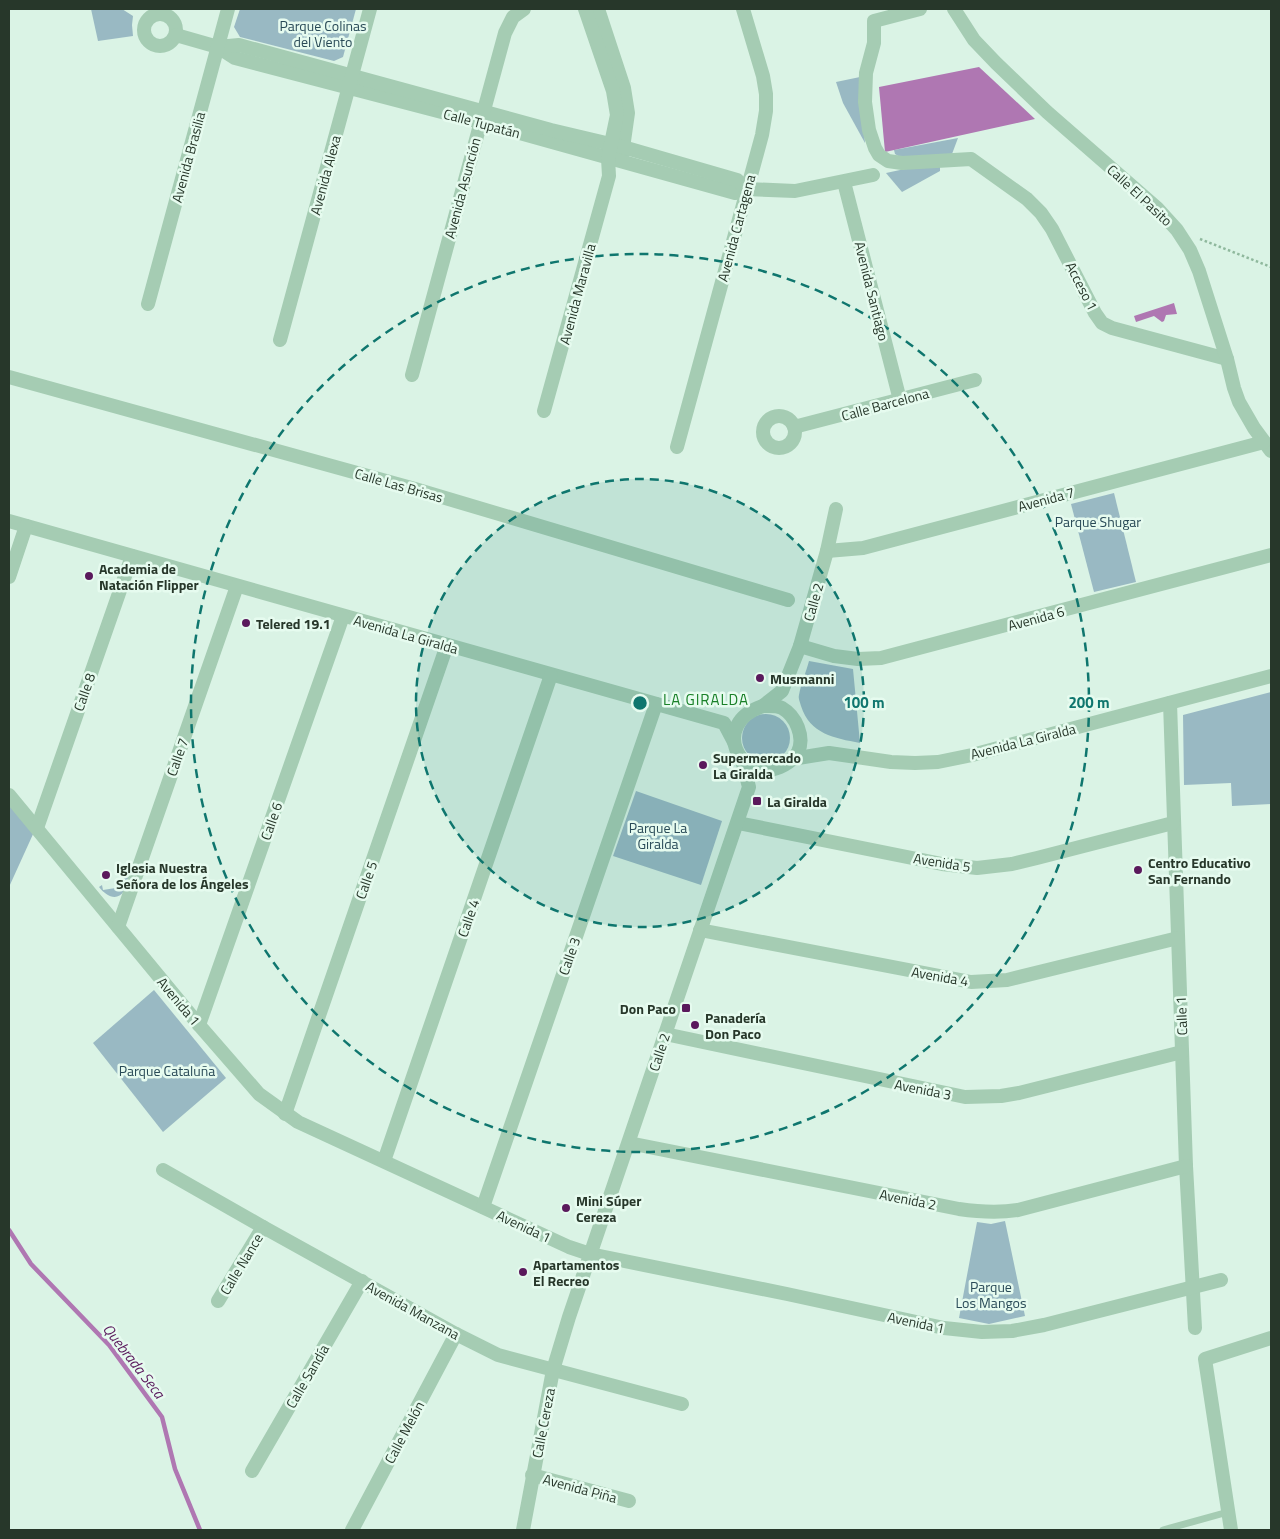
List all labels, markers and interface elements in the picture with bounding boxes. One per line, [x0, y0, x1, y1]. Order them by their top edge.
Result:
park label: Parque Colinas del Viento [279, 15, 367, 52]
street label: Calle Tupatán [441, 103, 523, 143]
street label: Avenida Brasilia [166, 109, 210, 205]
street label: Avenida Alexa [304, 133, 346, 217]
street label: Avenida Asunción [438, 135, 486, 241]
street label: Calle El Pasito [1103, 159, 1177, 231]
street label: Avenida Cartagena [712, 172, 760, 284]
street label: Avenida Santiago [850, 239, 894, 343]
street label: Avenida Maravilla [553, 241, 601, 347]
street label: Acceso 1 [1061, 258, 1103, 314]
street label: Calle Barcelona [839, 382, 931, 426]
street label: Calle Las Brisas [352, 462, 446, 508]
street label: Avenida 7 [1015, 481, 1077, 517]
park label: Parque Shugar [1055, 511, 1141, 532]
place label: Academia de Natación Flipper [99, 558, 199, 595]
marker: Academia de Natación Flipper [83, 570, 95, 582]
street label: Calle 2 [798, 580, 828, 624]
street label: Avenida 6 [1005, 600, 1067, 636]
street label: Avenida La Giralda [351, 609, 461, 659]
place label: Telered 19.1 [256, 613, 331, 634]
marker: Telered 19.1 [240, 617, 252, 629]
place label: Musmanni [770, 668, 834, 689]
street label: Calle 8 [68, 670, 100, 714]
marker: Musmanni [754, 672, 766, 684]
district label: LA GIRALDA [663, 688, 749, 711]
text: 100 m [843, 691, 885, 714]
text: 200 m [1068, 691, 1110, 714]
centre of rings [631, 694, 649, 712]
street label: Avenida La Giralda [968, 718, 1078, 764]
street label: Calle 7 [161, 735, 193, 779]
place label: Supermercado La Giralda [713, 747, 801, 784]
marker: Supermercado La Giralda [697, 759, 709, 771]
place label: La Giralda [767, 791, 827, 812]
marker: La Giralda [751, 795, 763, 807]
street label: Calle 6 [255, 799, 287, 843]
park label: Parque La Giralda [629, 817, 687, 854]
street label: Avenida 5 [912, 847, 972, 877]
place label: Centro Educativo San Fernando [1148, 852, 1251, 889]
place label: Iglesia Nuestra Señora de los Ángeles [116, 857, 249, 894]
street label: Calle 5 [350, 858, 382, 902]
marker: Centro Educativo San Fernando [1132, 864, 1144, 876]
marker: Iglesia Nuestra Señora de los Ángeles [100, 869, 112, 881]
street label: Calle 4 [452, 896, 484, 940]
street label: Calle 3 [553, 934, 585, 978]
street label: Avenida 4 [910, 961, 970, 991]
street label: Avenida 1 [152, 972, 206, 1030]
street label: Calle 1 [1170, 996, 1192, 1036]
place label: Don Paco [620, 998, 676, 1019]
marker: Don Paco [680, 1002, 692, 1014]
place label: Panadería Don Paco [705, 1007, 766, 1044]
marker: Panadería Don Paco [689, 1019, 701, 1031]
street label: Calle 2 [643, 1030, 675, 1074]
park label: Parque Cataluña [119, 1060, 215, 1081]
street label: Avenida 3 [893, 1073, 953, 1105]
street label: Avenida 2 [878, 1183, 938, 1215]
place label: Mini Súper Cereza [576, 1190, 641, 1227]
marker: Mini Súper Cereza [560, 1202, 572, 1214]
street label: Avenida 1 [493, 1204, 555, 1248]
street label: Calle Nance [214, 1229, 268, 1299]
place label: Apartamentos El Recreo [533, 1254, 620, 1291]
marker: Apartamentos El Recreo [517, 1266, 529, 1278]
street label: Avenida Manzana [362, 1276, 464, 1344]
park label: Parque Los Mangos [955, 1276, 1027, 1313]
street label: Avenida 1 [886, 1306, 946, 1338]
water label: Quebrada Seca [97, 1319, 172, 1405]
street label: Calle Sandía [280, 1340, 334, 1412]
street label: Calle Cereza [526, 1386, 560, 1460]
street label: Calle Melón [379, 1397, 429, 1467]
street label: Avenida Piña [541, 1468, 619, 1508]

